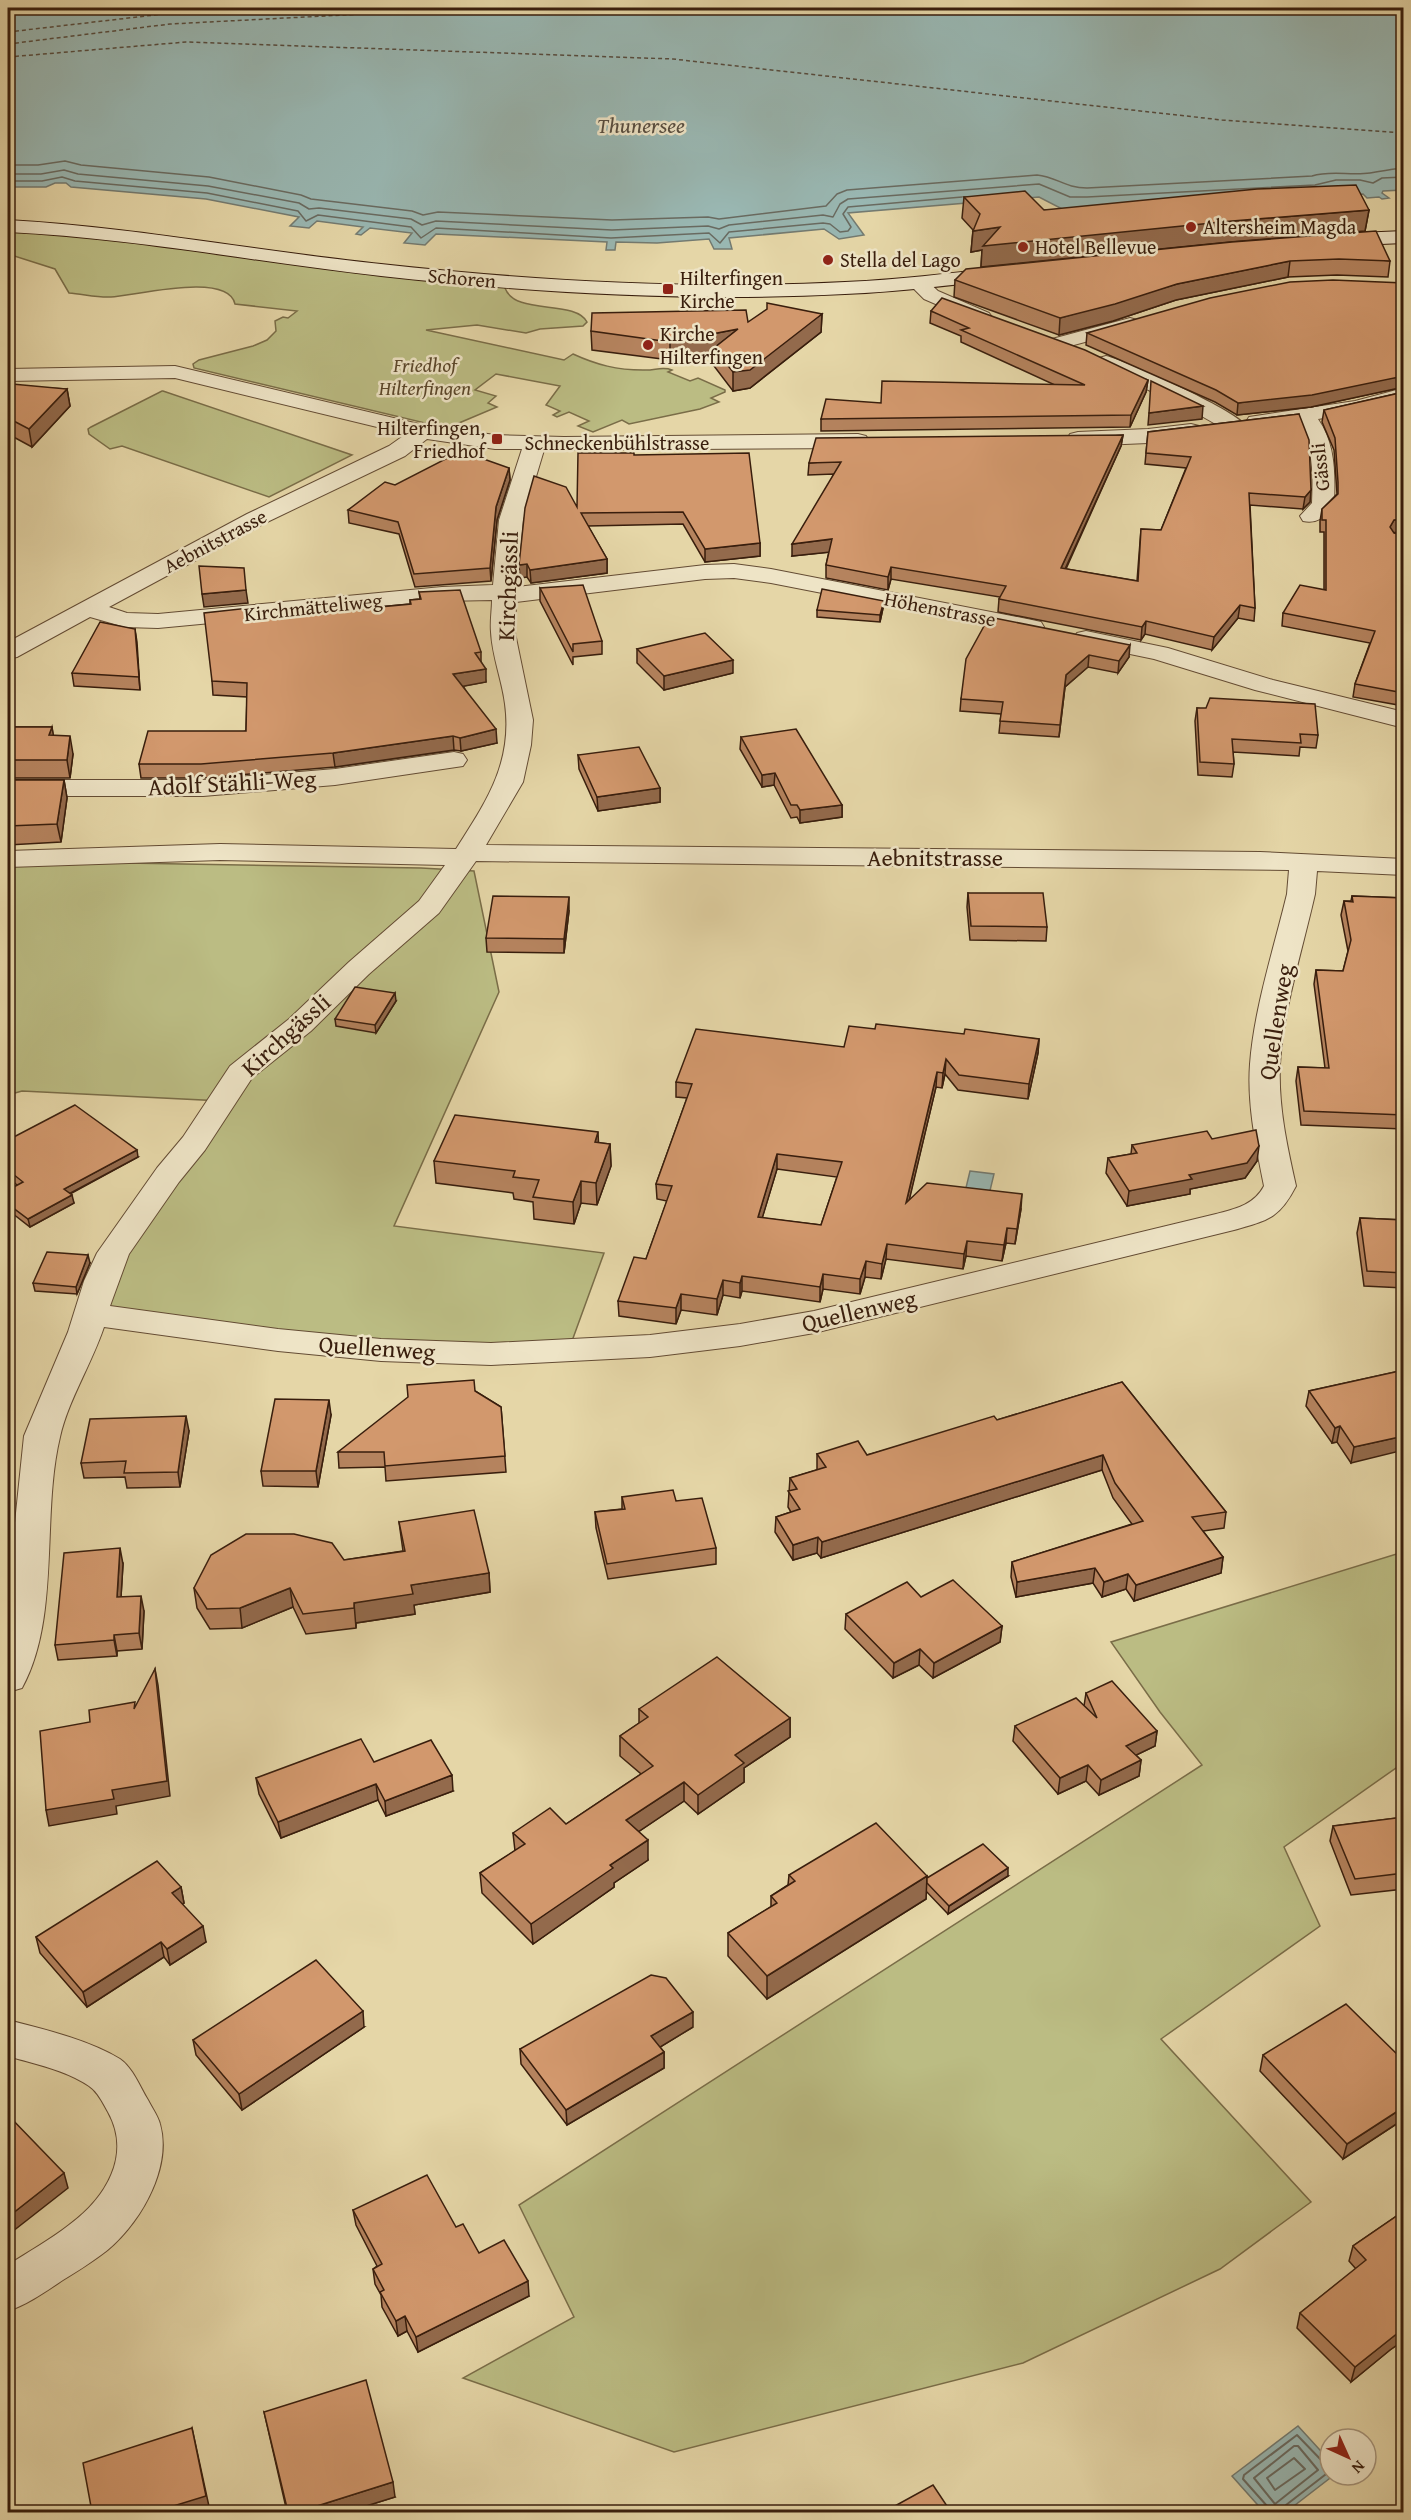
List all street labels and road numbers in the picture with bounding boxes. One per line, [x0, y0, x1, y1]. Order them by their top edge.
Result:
street label: Schoren [427, 260, 497, 295]
street label: Schneckenbühlstrasse [525, 428, 709, 457]
street label: Gässli [1303, 441, 1336, 493]
street label: Aebnitstrasse [158, 501, 272, 580]
street label: Kirchgässli [488, 530, 527, 642]
street label: Höhenstrasse [882, 583, 998, 634]
street label: Kirchmätteliweg [242, 585, 384, 628]
street label: Adolf Stähli-Weg [147, 761, 317, 804]
street label: Aebnitstrasse [867, 840, 1003, 875]
street label: Quellenweg [1249, 961, 1302, 1082]
street label: Kirchgässli [233, 985, 338, 1084]
street label: Quellenweg [798, 1280, 920, 1341]
street label: Quellenweg [318, 1326, 437, 1369]

